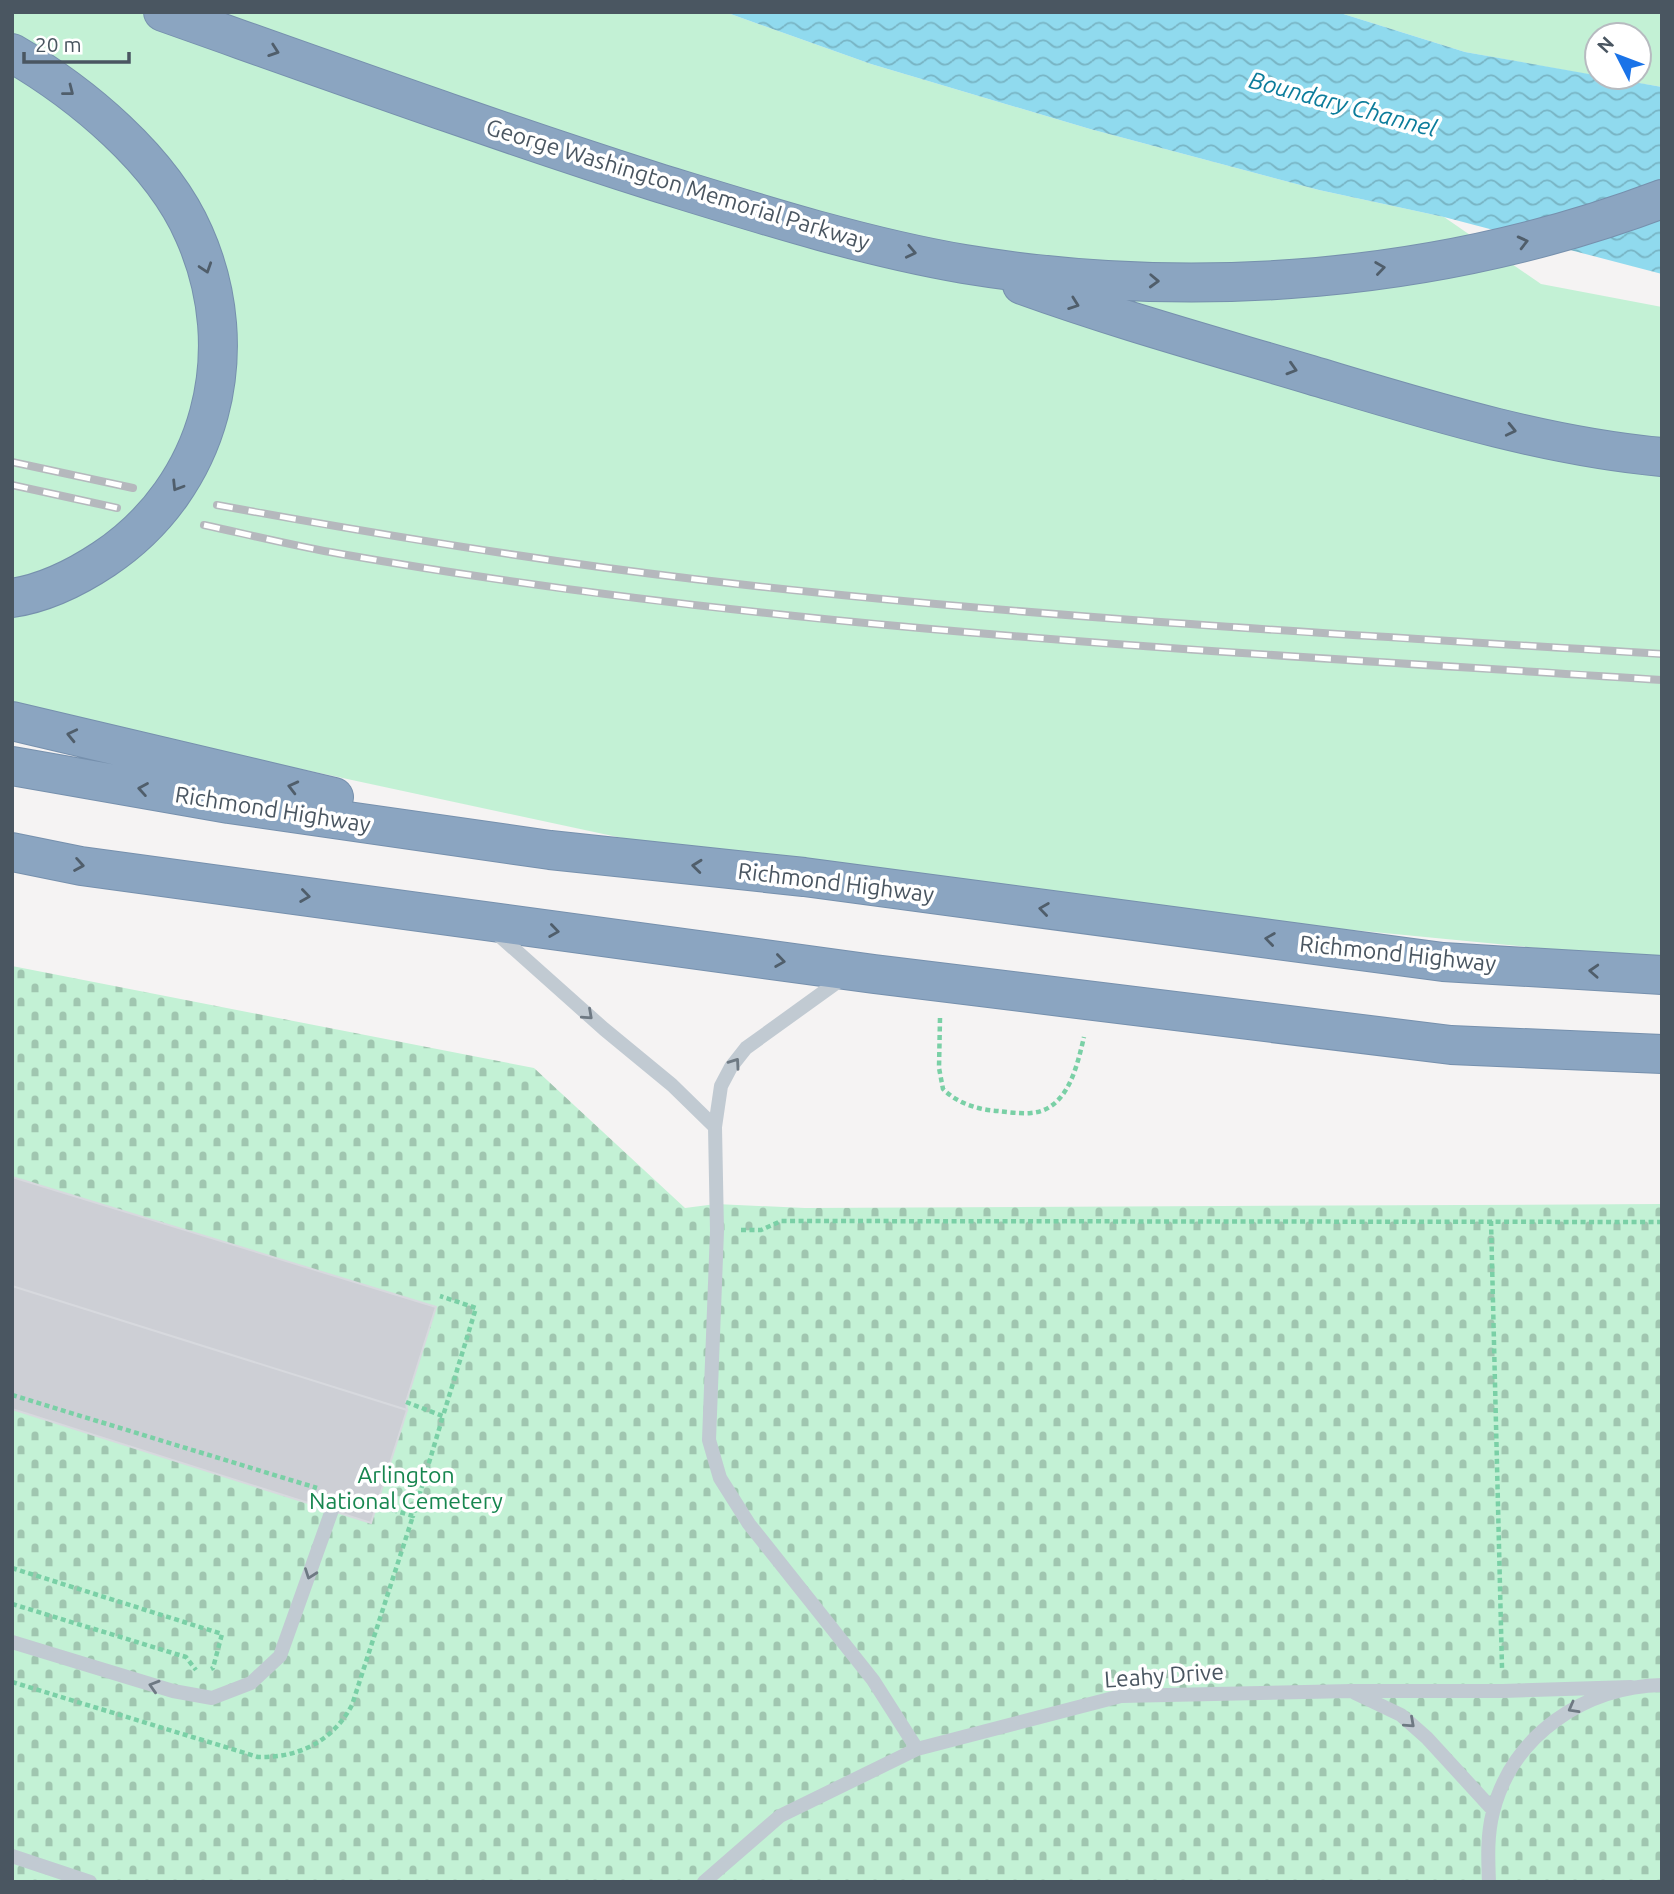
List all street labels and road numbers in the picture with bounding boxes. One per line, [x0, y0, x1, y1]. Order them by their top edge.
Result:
street label: George Washington Memorial Parkway [483, 114, 873, 254]
street label: Richmond Highway [173, 781, 373, 837]
street label: Richmond Highway [736, 858, 936, 906]
street label: Richmond Highway [1298, 930, 1498, 976]
street label: Leahy Drive [1103, 1658, 1225, 1692]

